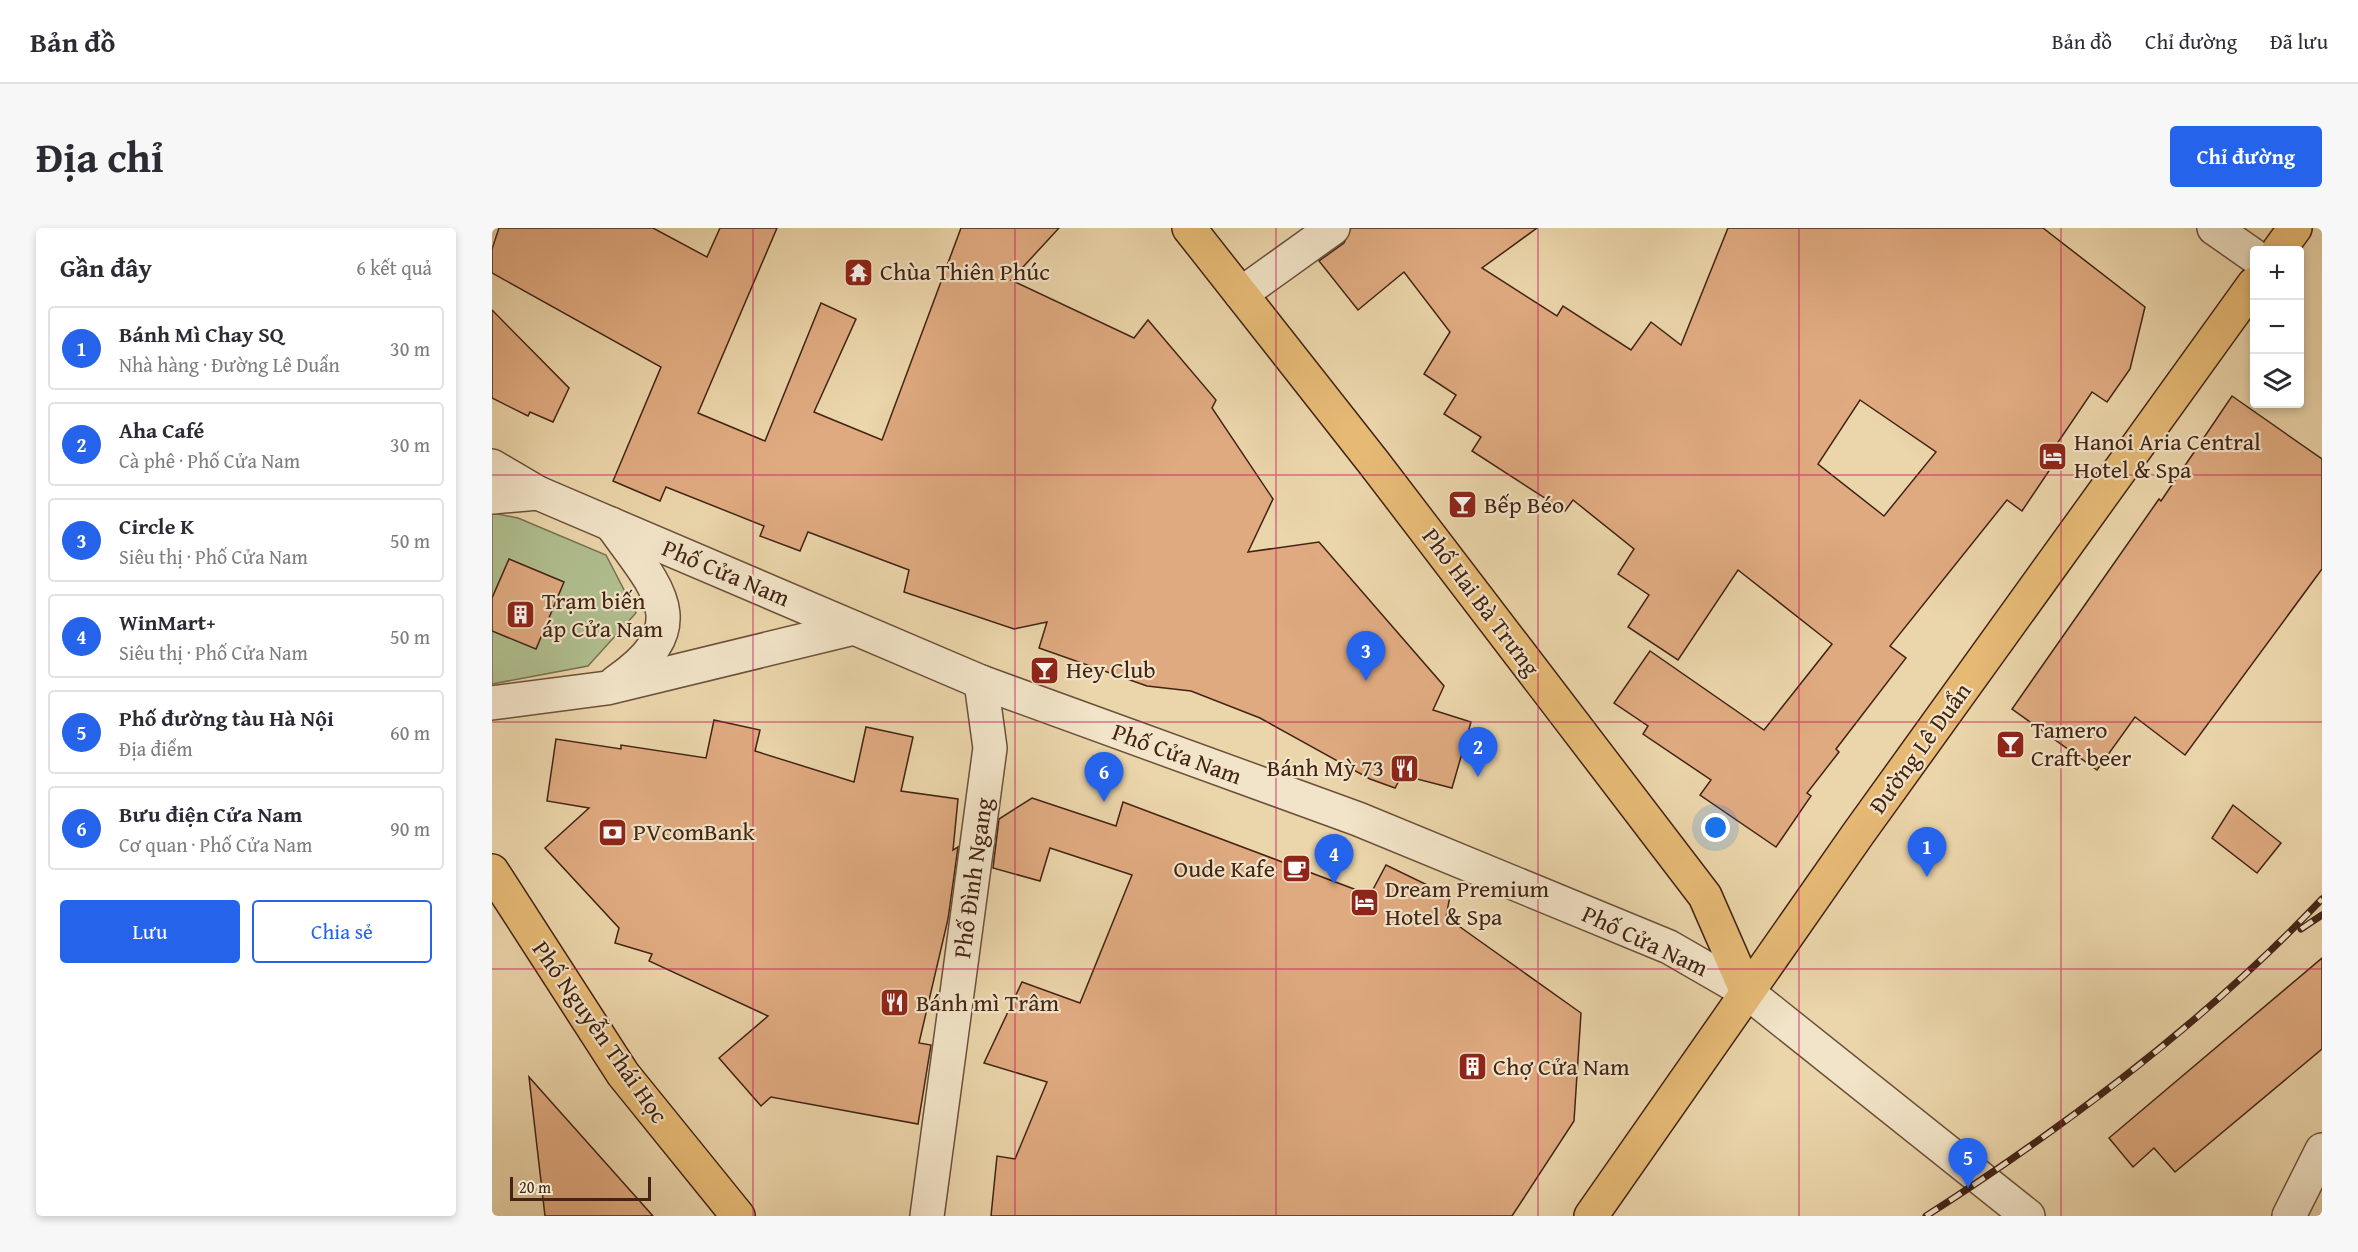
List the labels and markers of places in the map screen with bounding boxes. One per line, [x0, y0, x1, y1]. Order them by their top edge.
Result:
place label: Chùa Thiên Phúc [880, 254, 1050, 289]
temple icon: Chùa Thiên Phúc [843, 256, 875, 288]
place label: Hanoi Aria Central Hotel & Spa [2074, 424, 2261, 487]
hotel icon: Hanoi Aria Central Hotel & Spa [2037, 440, 2069, 472]
place label: Bếp Béo [1484, 487, 1564, 522]
bar icon: Bếp Béo [1447, 489, 1479, 521]
place label: Trạm biến áp Cửa Nam [542, 583, 664, 646]
building icon: Trạm biến áp Cửa Nam [505, 599, 537, 631]
pin: 3 [1346, 632, 1386, 681]
place label: Hey Club [1066, 652, 1156, 687]
bar icon: Hey Club [1029, 654, 1061, 686]
place label: Tamero Craft beer [2031, 712, 2131, 775]
pin: 2 [1458, 728, 1498, 777]
bar icon: Tamero Craft beer [1994, 728, 2026, 760]
place label: Bánh Mỳ 73 [1267, 750, 1384, 785]
pin: 6 [1084, 752, 1124, 802]
restaurant icon: Bánh Mỳ 73 [1389, 752, 1421, 784]
place label: PVcomBank [633, 814, 756, 849]
bank icon: PVcomBank [596, 816, 628, 848]
pin: 1 [1908, 828, 1946, 877]
pin: 4 [1314, 834, 1354, 884]
place label: Oude Kafe [1174, 851, 1275, 886]
cafe icon: Oude Kafe [1280, 853, 1312, 885]
place label: Dream Premium Hotel & Spa [1385, 871, 1550, 934]
hotel icon: Dream Premium Hotel & Spa [1348, 887, 1380, 919]
place label: Bánh mì Trâm [916, 985, 1060, 1020]
restaurant icon: Bánh mì Trâm [879, 987, 911, 1019]
place label: Chợ Cửa Nam [1493, 1049, 1630, 1084]
building icon: Chợ Cửa Nam [1456, 1051, 1488, 1083]
pin: 5 [1948, 1138, 1988, 1188]

